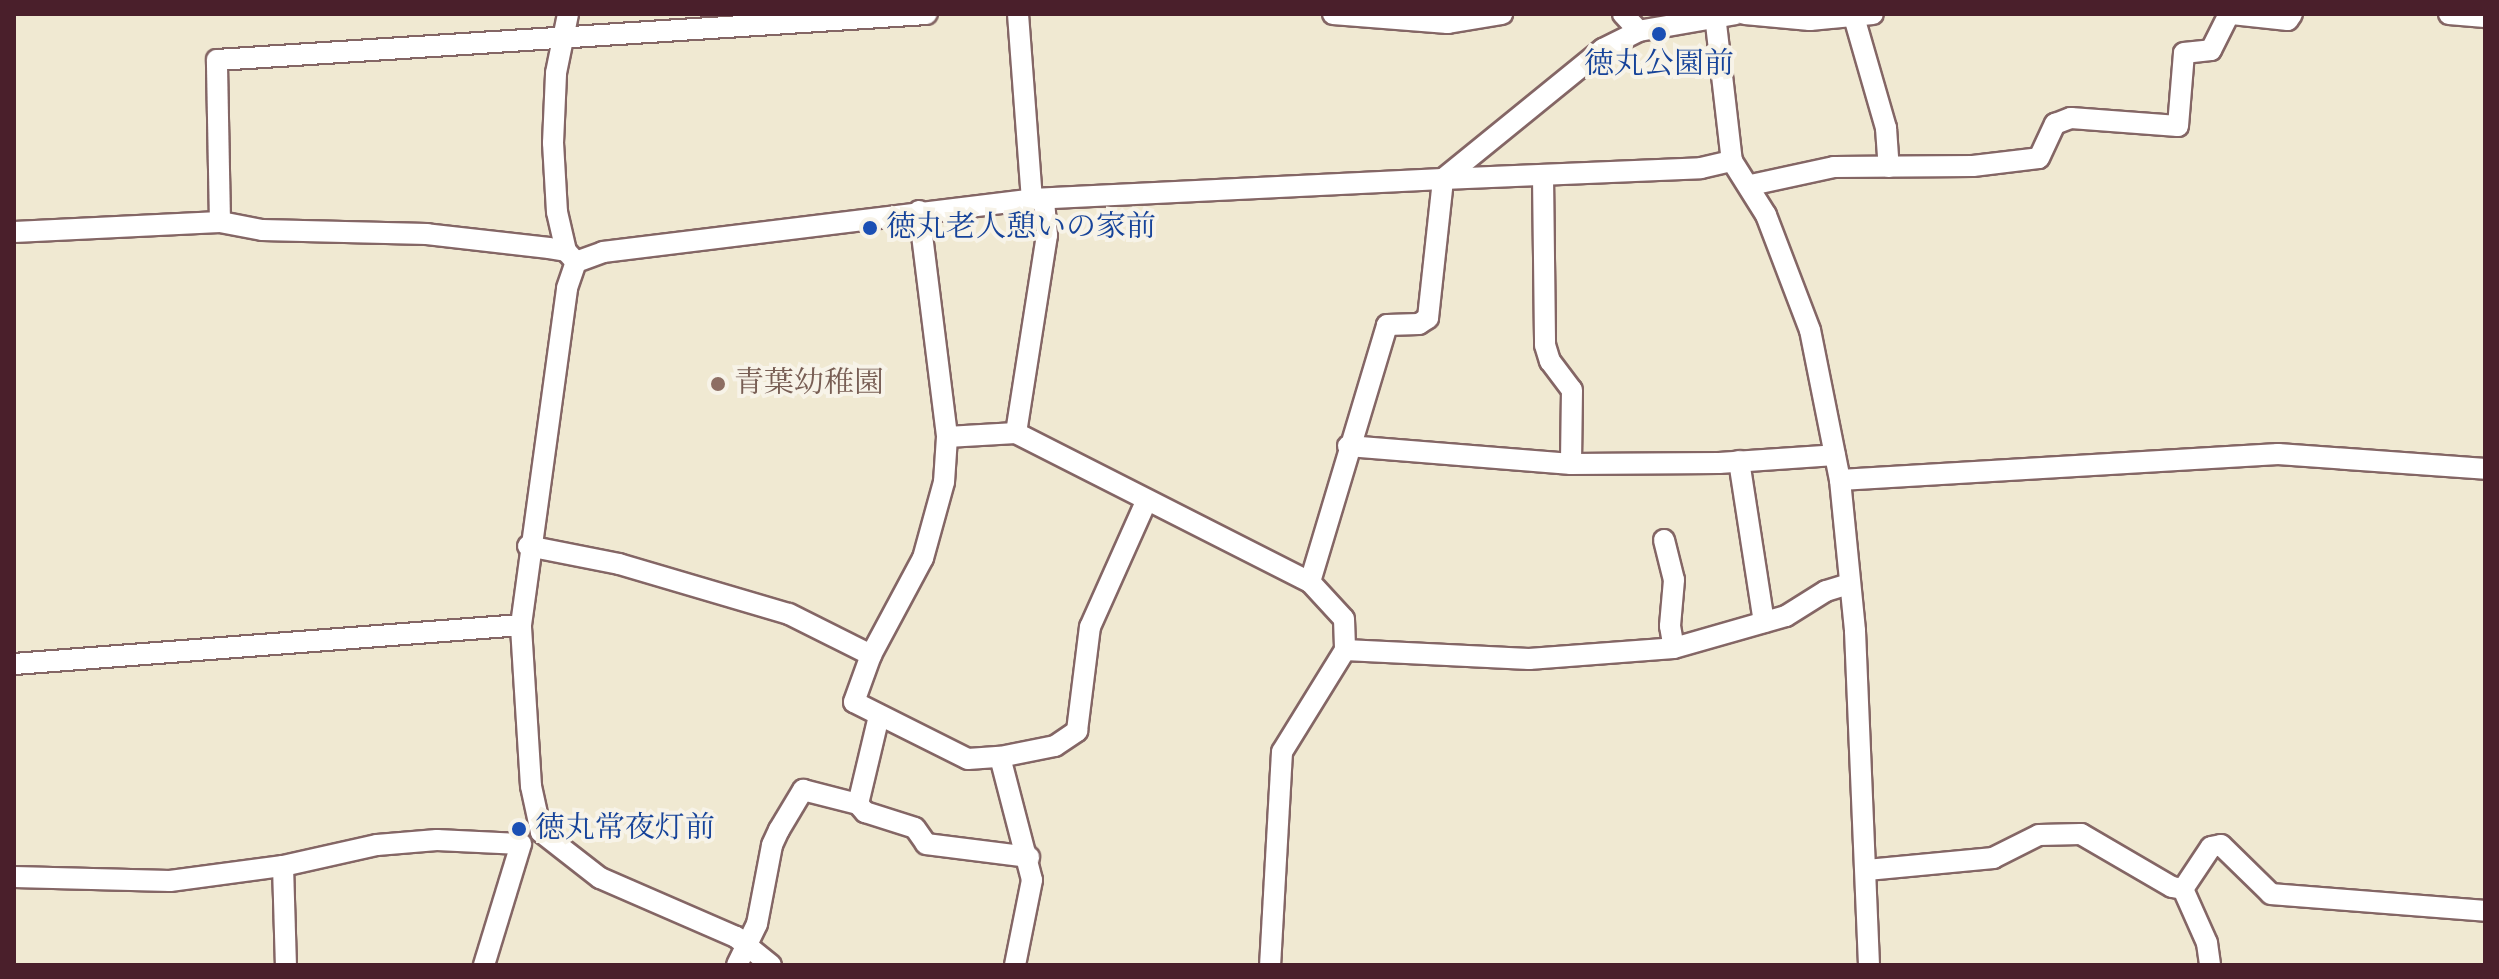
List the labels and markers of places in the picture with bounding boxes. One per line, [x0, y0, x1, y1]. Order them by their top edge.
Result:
marker: 徳丸公園前 [1650, 25, 1668, 43]
place label: 徳丸公園前 [1584, 47, 1734, 83]
place label: 徳丸老人憩いの家前 [886, 210, 1156, 246]
marker: 徳丸老人憩いの家前 [861, 219, 879, 237]
place label: 青葉幼稚園 [734, 366, 884, 402]
marker: 青葉幼稚園 [709, 375, 727, 393]
place label: 徳丸常夜灯前 [535, 811, 715, 847]
marker: 徳丸常夜灯前 [510, 820, 528, 838]

